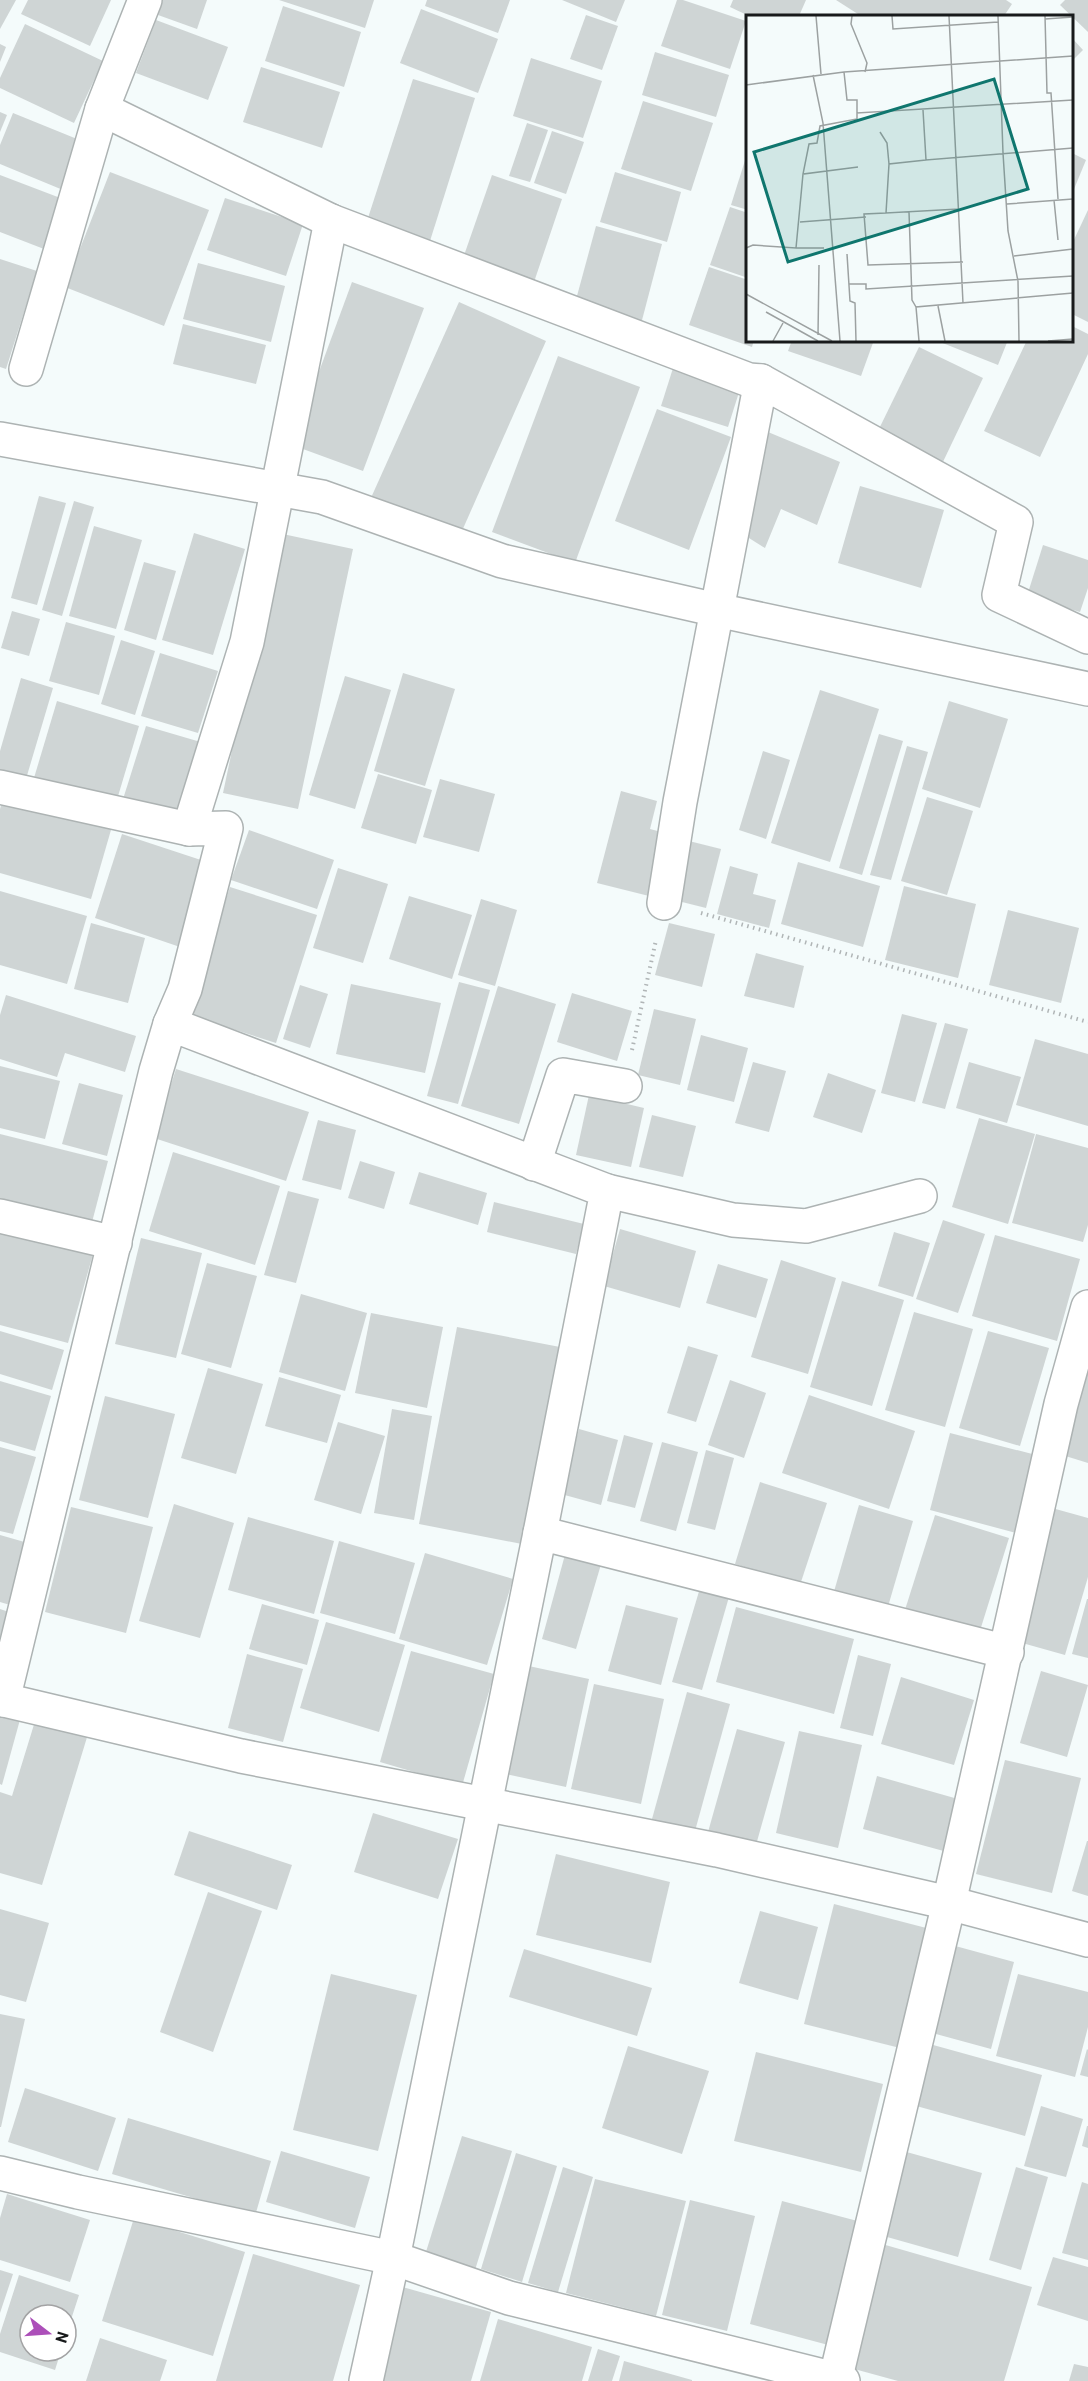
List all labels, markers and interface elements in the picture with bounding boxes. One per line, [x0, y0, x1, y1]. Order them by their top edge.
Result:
inset map [746, 15, 1073, 342]
north arrow [18, 2303, 78, 2363]
text: N [52, 2330, 73, 2345]

